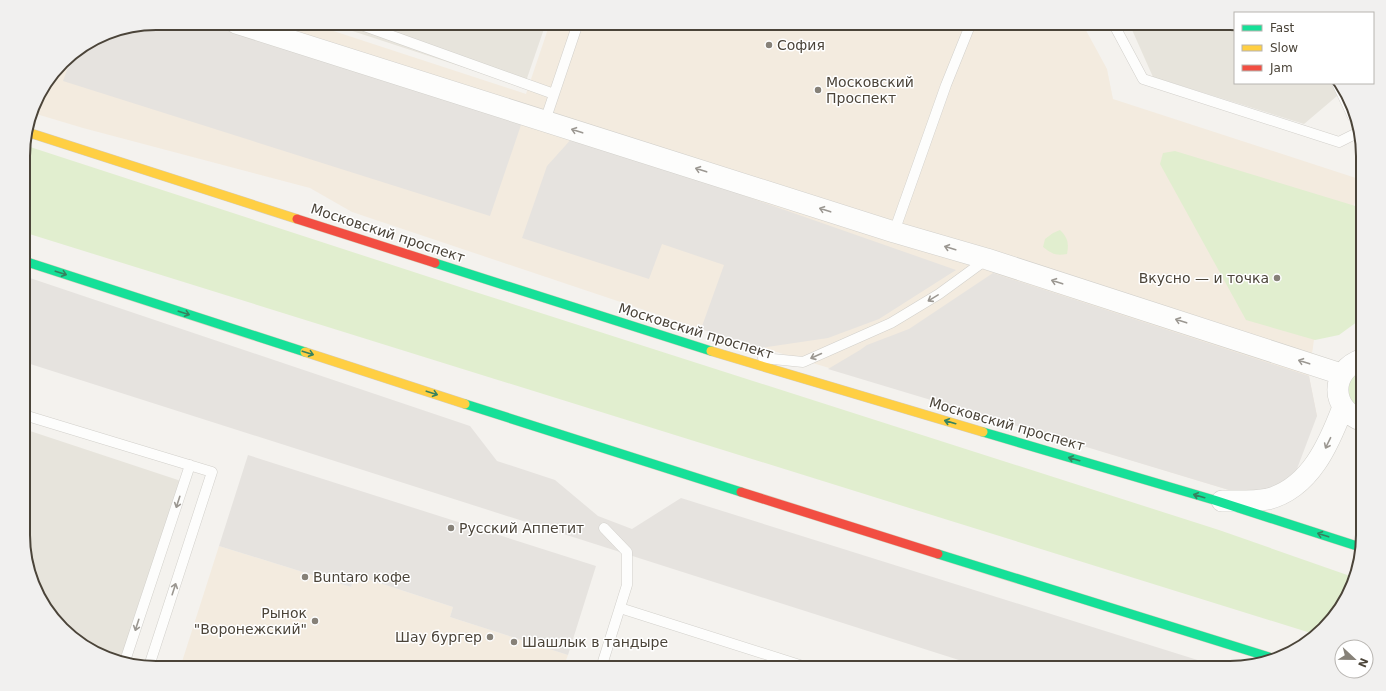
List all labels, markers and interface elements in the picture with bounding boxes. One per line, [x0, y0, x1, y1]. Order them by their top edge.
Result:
legend [1234, 12, 1374, 84]
text: Fast [1270, 21, 1294, 35]
place label: София [777, 37, 825, 53]
marker: София [764, 40, 774, 50]
text: Slow [1270, 41, 1298, 55]
text: Jam [1269, 61, 1293, 75]
place label: Московский Проспект [826, 74, 914, 106]
marker: Московский Проспект [813, 85, 823, 95]
one-way arrow [571, 127, 584, 134]
one-way arrow [695, 166, 708, 173]
street label: Московский проспект [309, 200, 467, 266]
one-way arrow [819, 206, 832, 213]
one-way arrow [943, 244, 956, 251]
one-way arrow [54, 270, 67, 277]
place label: Вкусно — и точка [1139, 270, 1269, 286]
marker: Вкусно — и точка [1272, 273, 1282, 283]
one-way arrow [1051, 278, 1064, 285]
one-way arrow [927, 294, 938, 303]
street label: Московский проспект [617, 300, 775, 362]
one-way arrow [178, 310, 191, 317]
one-way arrow [1175, 317, 1188, 324]
one-way arrow [301, 350, 314, 357]
one-way arrow [811, 353, 823, 360]
one-way arrow [1298, 358, 1311, 365]
one-way arrow [425, 390, 437, 398]
street label: Московский проспект [927, 394, 1087, 454]
one-way arrow [944, 418, 957, 425]
one-way arrow [1324, 437, 1331, 449]
one-way arrow [1068, 455, 1081, 462]
one-way arrow [1193, 492, 1206, 499]
one-way arrow [174, 495, 181, 508]
place label: Русский Аппетит [459, 520, 584, 536]
marker: Русский Аппетит [446, 523, 456, 533]
one-way arrow [1317, 531, 1329, 539]
place label: Buntaro кофе [313, 569, 411, 585]
marker: Buntaro кофе [300, 572, 310, 582]
one-way arrow [171, 583, 178, 596]
place label: Рынок "Воронежский" [194, 605, 307, 637]
marker: Рынок "Воронежский" [310, 616, 320, 626]
one-way arrow [133, 619, 140, 632]
place label: Шау бургер [395, 629, 482, 645]
marker: Шау бургер [485, 632, 495, 642]
place label: Шашлык в тандыре [522, 634, 668, 650]
marker: Шашлык в тандыре [509, 637, 519, 647]
north arrow [1334, 639, 1374, 679]
text: N [1355, 656, 1371, 669]

